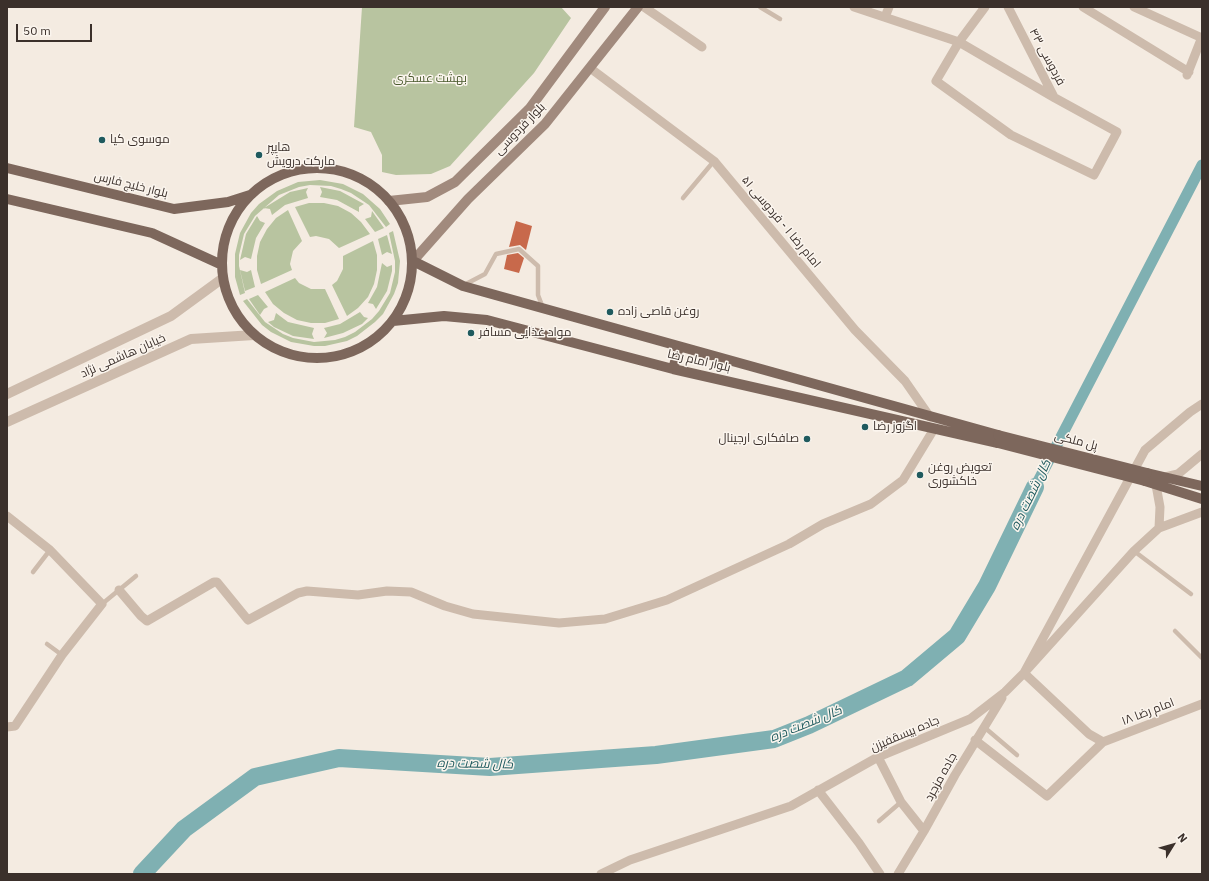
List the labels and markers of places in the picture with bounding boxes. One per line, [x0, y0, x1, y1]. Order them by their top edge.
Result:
place label: موسوی کیا [110, 133, 170, 147]
marker: موسوی کیا [97, 135, 107, 145]
place label: هایپر مارکت درویش [267, 141, 335, 169]
marker: هایپر مارکت درویش [254, 150, 264, 160]
place label: روغن قاصی زاده [618, 305, 699, 319]
marker: روغن قاصی زاده [605, 307, 615, 317]
place label: مواد غذایی مسافر [479, 326, 571, 340]
marker: مواد غذایی مسافر [466, 328, 476, 338]
place label: اگزوز رضا [873, 420, 917, 434]
marker: اگزوز رضا [860, 422, 870, 432]
place label: صافکاری ارجینال [719, 432, 799, 446]
marker: صافکاری ارجینال [802, 434, 812, 444]
place label: تعویض روغن خاکشوری [928, 461, 992, 489]
marker: تعویض روغن خاکشوری [915, 470, 925, 480]

